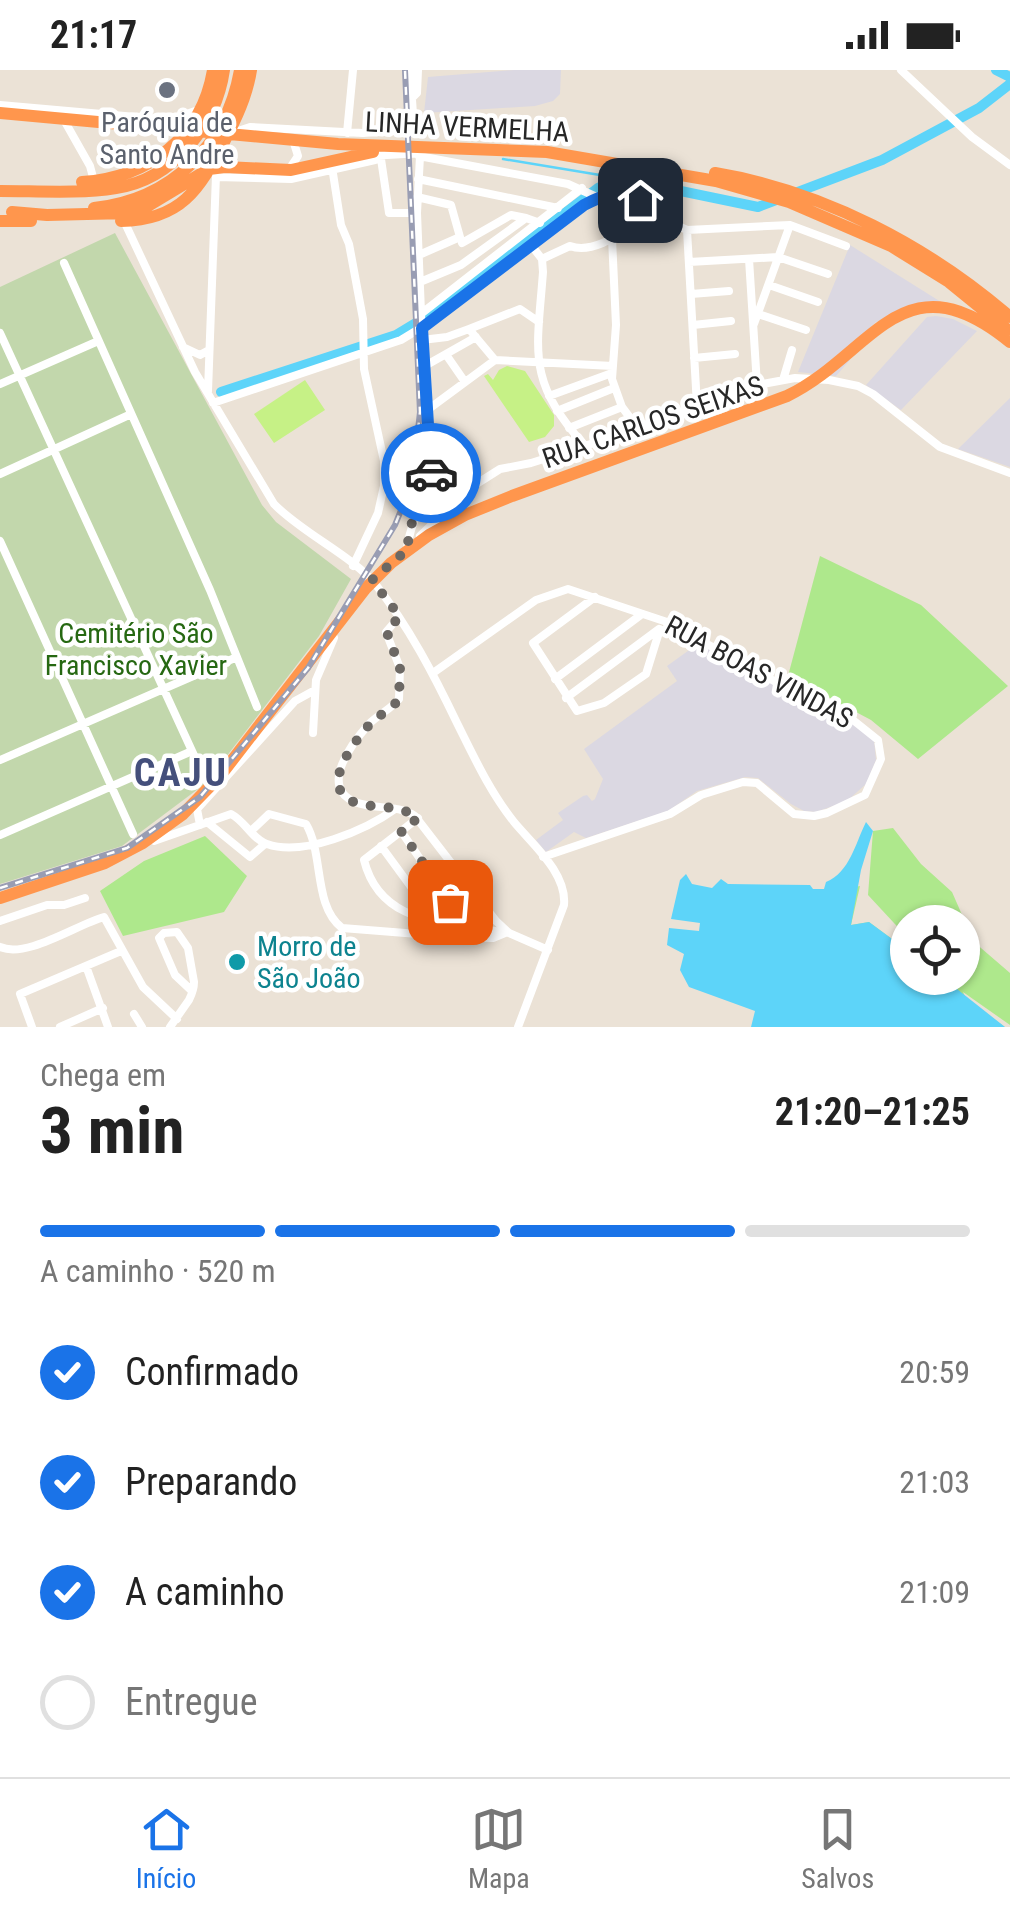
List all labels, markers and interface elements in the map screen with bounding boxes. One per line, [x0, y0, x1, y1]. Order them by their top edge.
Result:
text: 21:17 [50, 13, 137, 57]
marker: Paróquia de Santo Andre [156, 79, 178, 101]
street label: LINHA VERMELHA [364, 105, 570, 149]
place label: Paróquia de Santo Andre [100, 106, 234, 171]
pin [598, 158, 683, 243]
icon: home [613, 173, 668, 228]
street label: RUA CARLOS SEIXAS [538, 369, 768, 475]
courier [381, 423, 481, 523]
icon: car [404, 446, 459, 501]
street label: RUA BOAS VINDAS [659, 609, 859, 735]
park label: Cemitério São Francisco Xavier [45, 617, 227, 682]
district label: CAJU [134, 751, 228, 795]
pin [408, 860, 493, 945]
icon: bag [423, 875, 478, 930]
map controls [890, 905, 980, 995]
button: locate [890, 905, 980, 995]
place label: Morro de São João [257, 930, 360, 995]
marker: Morro de São João [226, 951, 248, 973]
text: Chega em [40, 1056, 166, 1094]
text: 21:20–21:25 [775, 1090, 970, 1134]
text: 3 min [40, 1093, 184, 1169]
text: A caminho · 520 m [40, 1252, 276, 1290]
icon: check [40, 1345, 95, 1400]
text: Confirmado [125, 1350, 299, 1394]
text: 20:59 [899, 1353, 970, 1391]
icon: check [40, 1455, 95, 1510]
text: Preparando [125, 1460, 297, 1504]
text: 21:03 [899, 1463, 970, 1501]
icon: check [40, 1565, 95, 1620]
text: A caminho [125, 1570, 285, 1614]
text: 21:09 [899, 1573, 970, 1611]
text: Entregue [125, 1680, 258, 1724]
tab: Início [136, 1802, 196, 1895]
tab: Mapa [468, 1802, 530, 1895]
tab: Salvos [801, 1802, 874, 1895]

